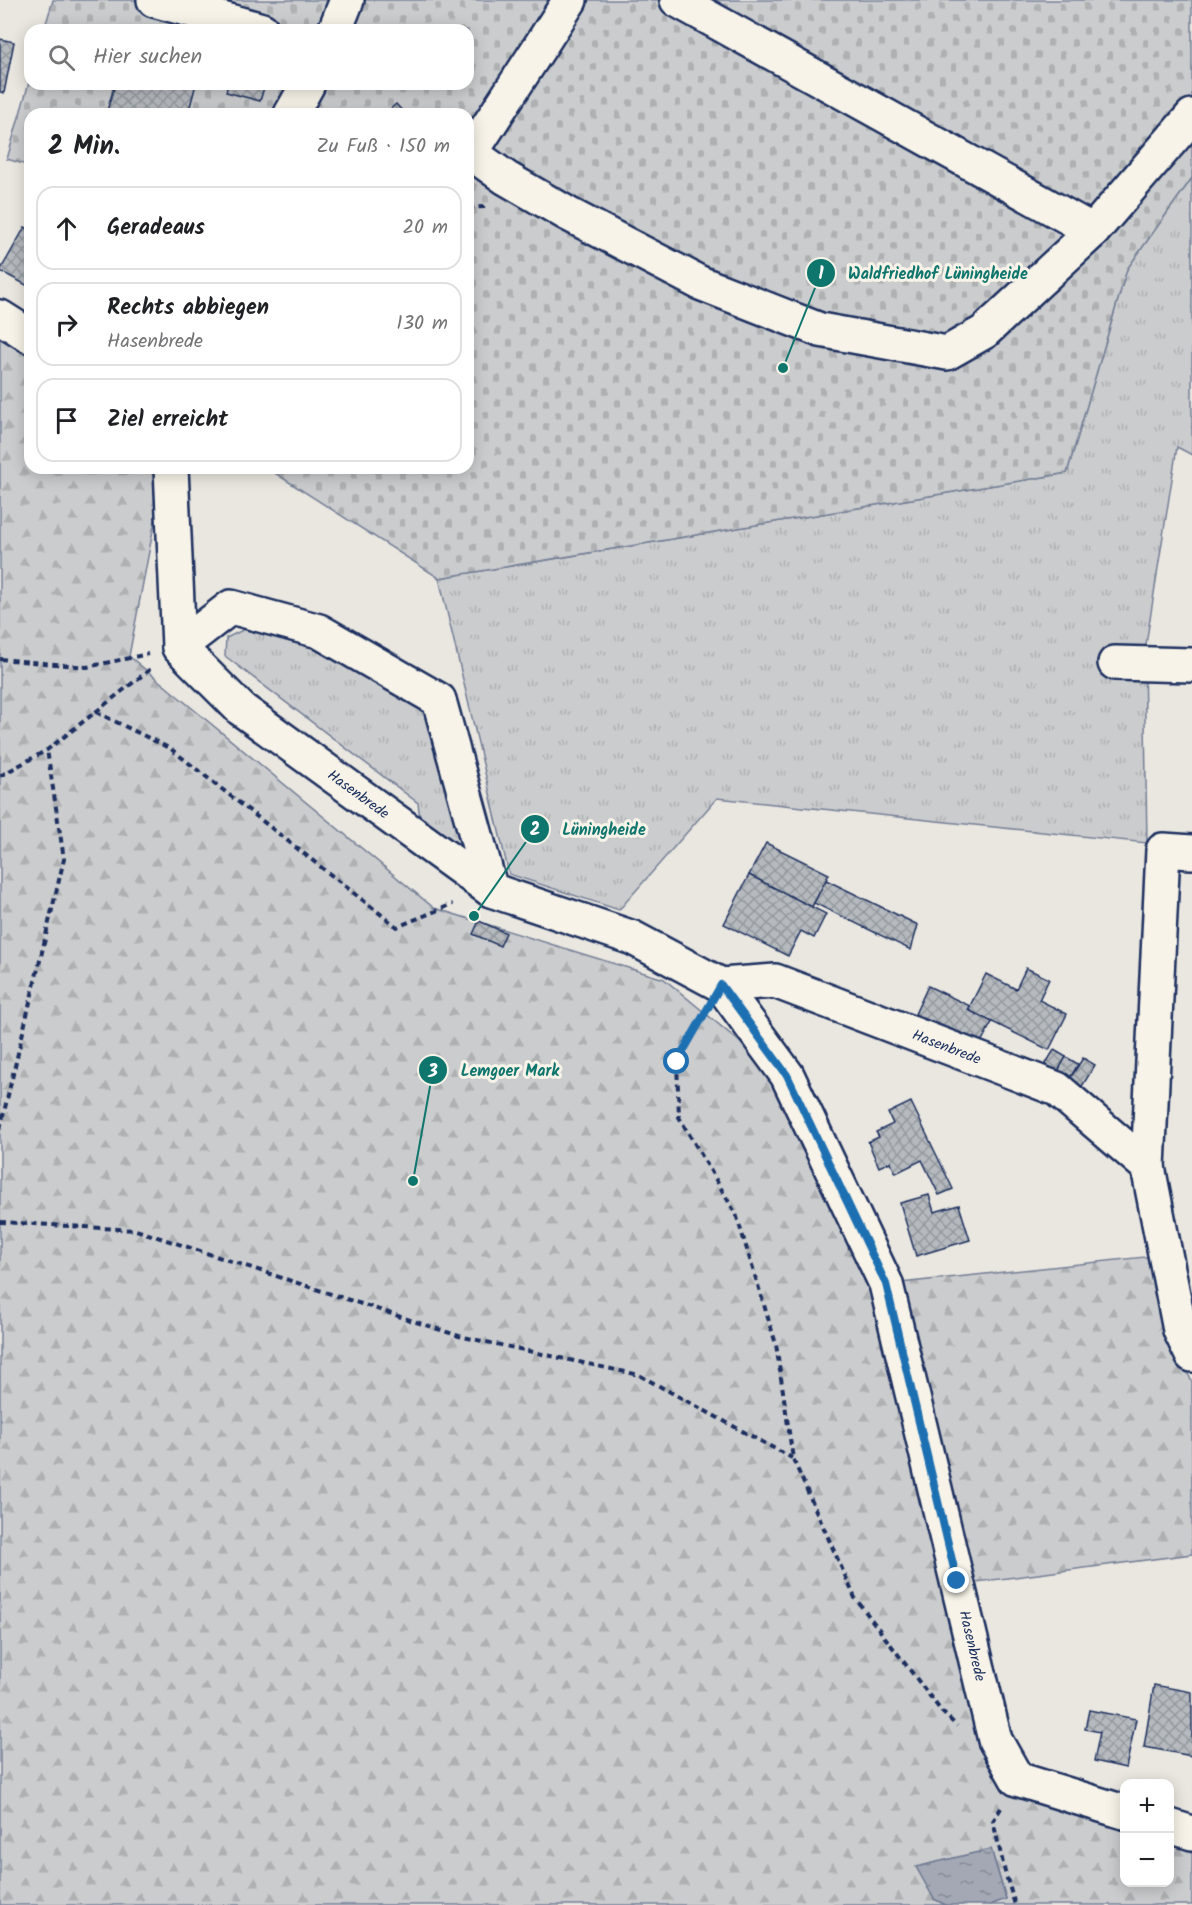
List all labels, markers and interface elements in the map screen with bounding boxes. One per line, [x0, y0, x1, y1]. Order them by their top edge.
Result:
search box [24, 24, 474, 90]
text: Hier suchen [93, 40, 202, 75]
icon: search [45, 41, 78, 74]
text: 2 Min. [48, 126, 120, 168]
text: Zu Fuß · 150 m [316, 131, 450, 163]
text: Geradeaus [107, 211, 205, 246]
icon: ahead [50, 212, 83, 245]
text: 20 m [402, 212, 448, 244]
callout: Waldfriedhof Lüningheide [806, 256, 1040, 290]
text: 1 [818, 260, 824, 289]
text: Waldfriedhof Lüningheide [848, 262, 1028, 287]
text: Rechts abbiegen [107, 291, 269, 326]
icon: right [50, 308, 83, 341]
text: 130 m [396, 308, 448, 340]
text: Hasenbrede [107, 326, 203, 358]
text: Ziel erreicht [107, 403, 228, 438]
icon: arrive [50, 404, 83, 437]
street label: Hasenbrede [322, 764, 394, 826]
callout: Lüningheide [520, 812, 657, 846]
text: 2 [530, 816, 540, 845]
text: Lüningheide [562, 818, 646, 843]
street label: Hasenbrede [908, 1024, 985, 1072]
route start [663, 1048, 689, 1074]
callout: Lemgoer Mark [418, 1053, 571, 1087]
text: 3 [427, 1058, 438, 1087]
text: Lemgoer Mark [461, 1059, 560, 1084]
route end [943, 1567, 969, 1593]
street label: Hasenbrede [951, 1608, 992, 1684]
map controls [1120, 1779, 1174, 1887]
button: + [1120, 1779, 1174, 1833]
button: − [1120, 1833, 1174, 1887]

